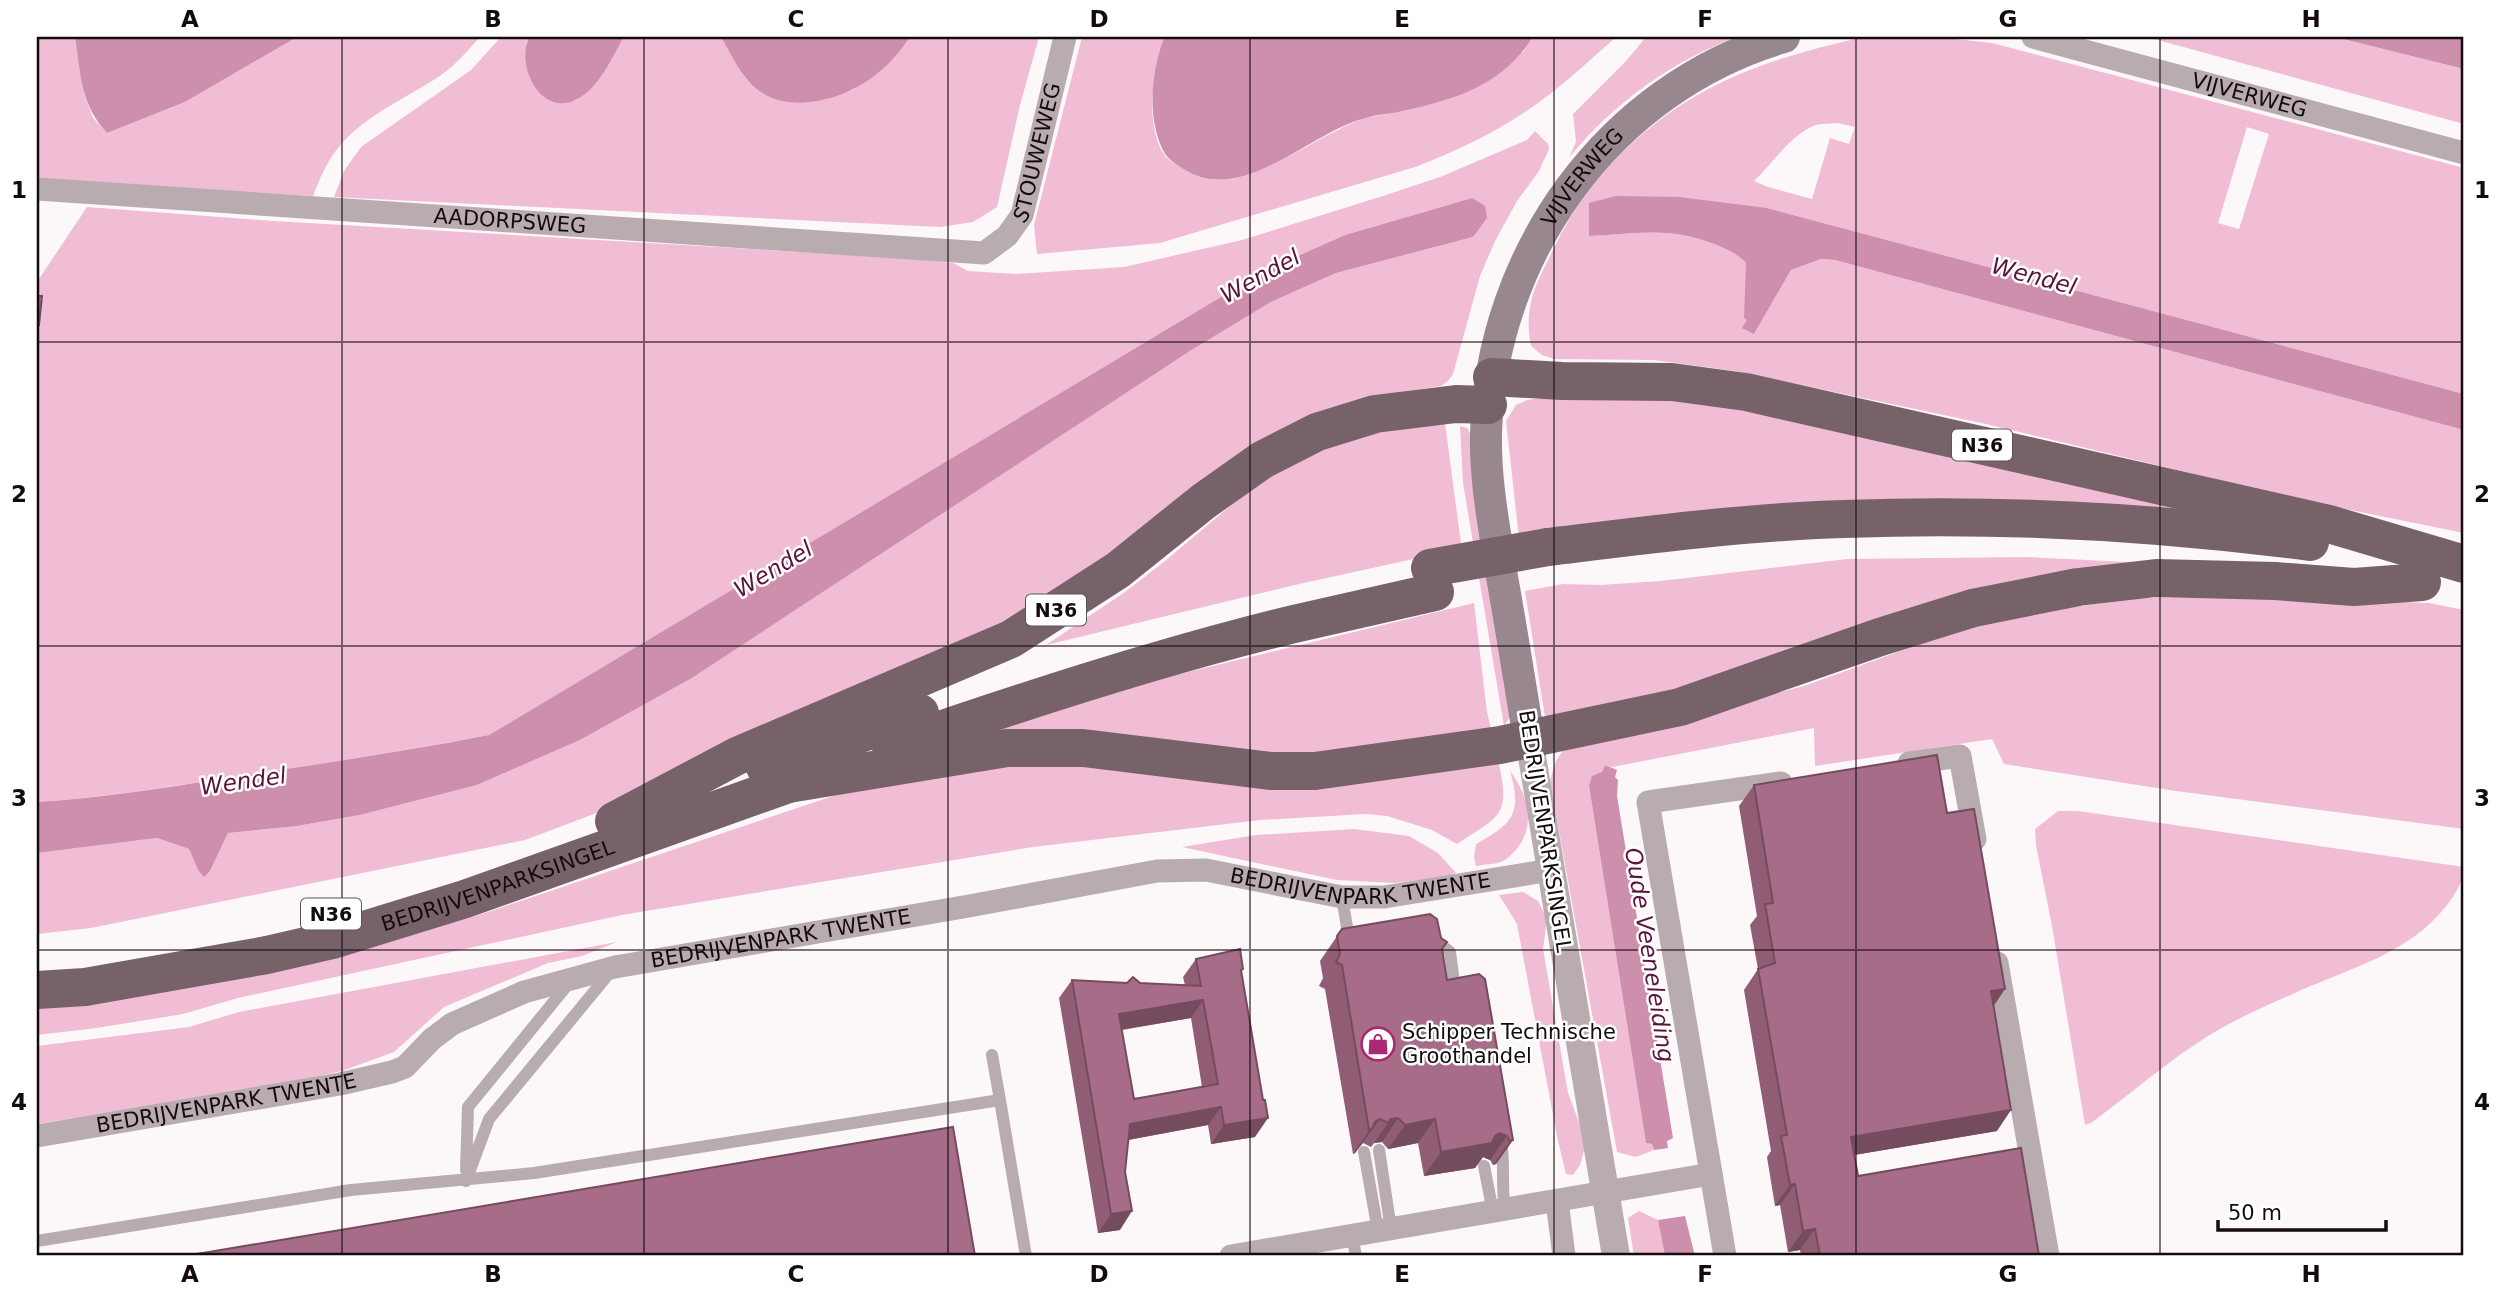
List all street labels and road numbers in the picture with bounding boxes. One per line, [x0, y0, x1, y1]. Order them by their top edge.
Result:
street label: VIJVERWEG [2189, 68, 2310, 122]
street label: STOUWEWEG [1008, 80, 1066, 228]
street label: VIJVERWEG [1536, 123, 1628, 231]
street label: AADORPSWEG [433, 204, 587, 238]
road number: N36 [1952, 430, 2012, 460]
road number: N36 [1026, 594, 1086, 625]
street label: BEDRIJVENPARKSINGEL [1514, 708, 1576, 954]
street label: BEDRIJVENPARKSINGEL [378, 835, 618, 936]
street label: BEDRIJVENPARK TWENTE [1228, 863, 1492, 909]
road number: N36 [301, 898, 361, 930]
street label: BEDRIJVENPARK TWENTE [649, 904, 913, 973]
street label: BEDRIJVENPARK TWENTE [94, 1069, 359, 1138]

